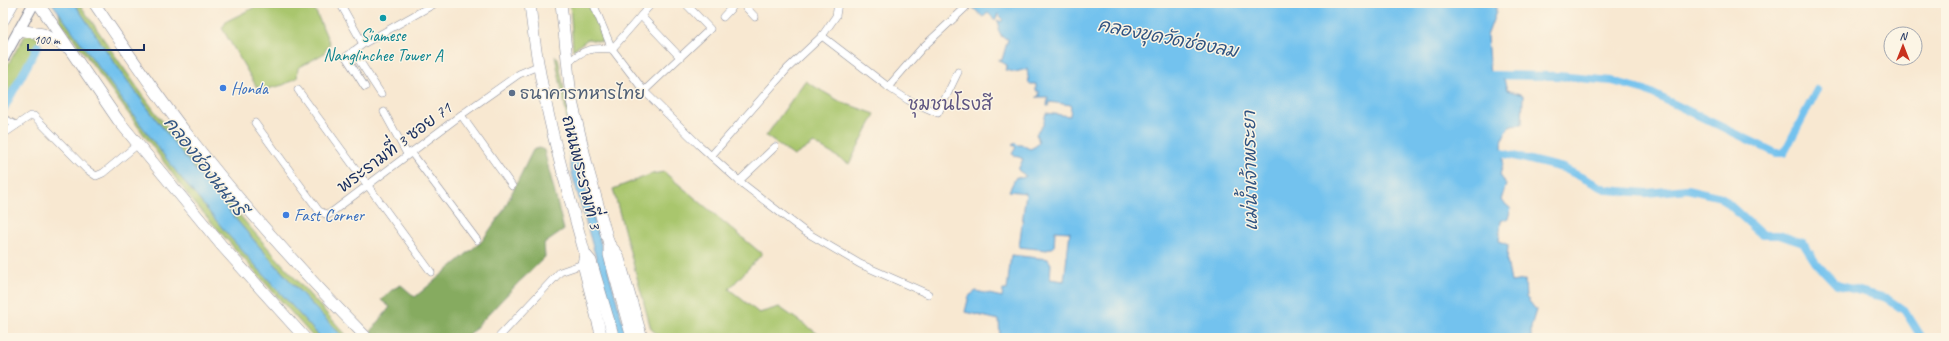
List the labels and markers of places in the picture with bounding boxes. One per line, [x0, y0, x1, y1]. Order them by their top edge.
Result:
marker: Siamese Nanglinchee Tower A [378, 13, 388, 23]
place label: Siamese Nanglinchee Tower A [323, 25, 444, 66]
place label: Honda [231, 78, 269, 99]
place label: ธนาคารทหารไทย [520, 82, 645, 104]
marker: Honda [218, 83, 228, 93]
marker: ธนาคารทหารไทย [507, 88, 517, 98]
place label: Fast Corner [294, 205, 366, 226]
marker: Fast Corner [281, 210, 291, 220]

